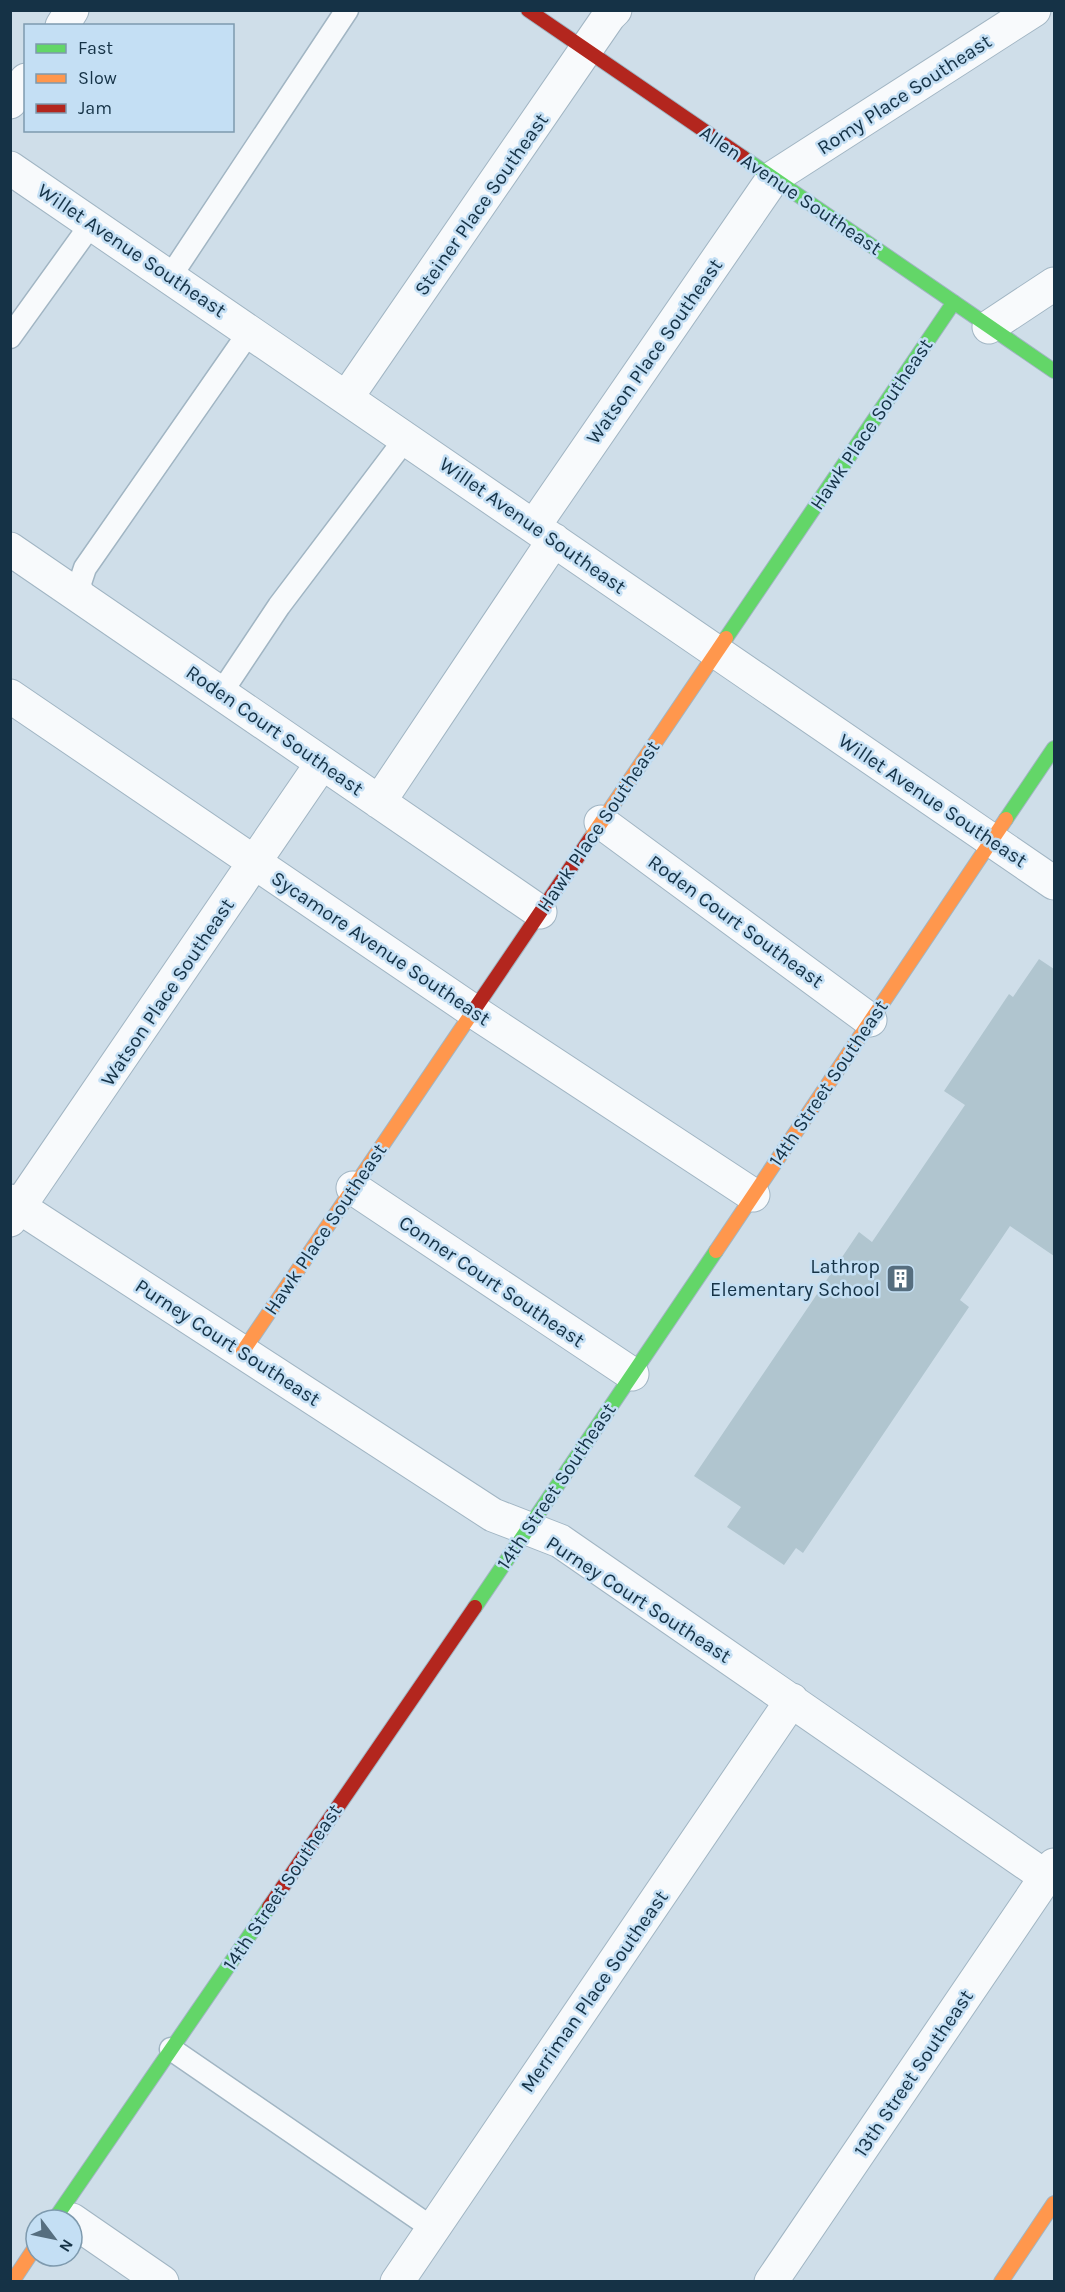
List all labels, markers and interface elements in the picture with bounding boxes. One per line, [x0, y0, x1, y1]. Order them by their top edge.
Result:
legend [24, 24, 234, 132]
street label: Romy Place Southeast [813, 29, 996, 159]
text: Fast [78, 37, 113, 59]
text: Slow [78, 67, 117, 89]
text: Jam [78, 97, 112, 119]
street label: Steiner Place Southeast [410, 108, 553, 300]
street label: Allen Avenue Southeast [695, 121, 886, 260]
street label: Willet Avenue Southeast [33, 179, 231, 322]
street label: Watson Place Southeast [582, 254, 728, 448]
street label: Hawk Place Southeast [805, 334, 938, 514]
street label: Willet Avenue Southeast [435, 452, 631, 599]
street label: Roden Court Southeast [182, 660, 368, 801]
street label: Willet Avenue Southeast [834, 729, 1032, 872]
street label: Hawk Place Southeast [532, 736, 665, 916]
street label: Roden Court Southeast [644, 850, 828, 993]
street label: Sycamore Avenue Southeast [267, 866, 495, 1031]
street label: Watson Place Southeast [96, 894, 239, 1090]
street label: 14th Street Southeast [764, 995, 893, 1171]
street label: Hawk Place Southeast [259, 1139, 392, 1319]
street label: Conner Court Southeast [395, 1211, 589, 1352]
place label: Lathrop Elementary School [710, 1255, 880, 1301]
building icon: Lathrop Elementary School [885, 1262, 917, 1294]
street label: Purney Court Southeast [131, 1274, 325, 1411]
street label: 14th Street Southeast [492, 1398, 621, 1574]
street label: Purney Court Southeast [542, 1531, 736, 1668]
street label: 14th Street Southeast [218, 1799, 347, 1975]
street label: Merriman Place Southeast [516, 1886, 673, 2097]
street label: 13th Street Southeast [849, 1985, 978, 2161]
north arrow [24, 2208, 84, 2268]
text: N [55, 2236, 77, 2256]

